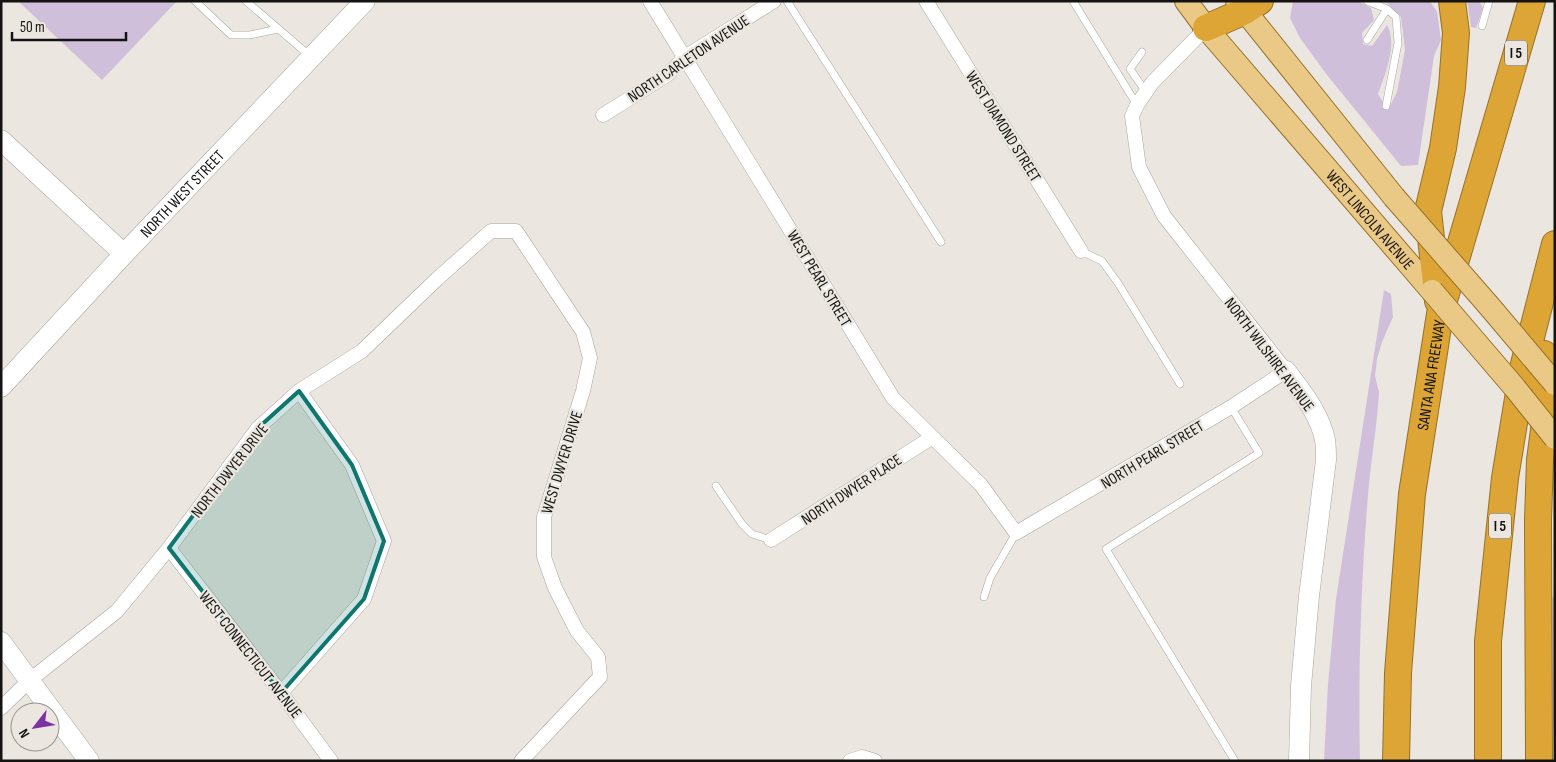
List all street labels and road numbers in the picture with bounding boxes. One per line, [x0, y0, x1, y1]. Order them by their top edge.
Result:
street label: NORTH CARLETON AVENUE [624, 12, 753, 107]
road number: I 5 [1505, 40, 1527, 66]
street label: WEST DIAMOND STREET [961, 68, 1045, 186]
street label: NORTH WEST STREET [137, 146, 229, 242]
street label: WEST LINCOLN AVENUE [1321, 167, 1417, 274]
street label: WEST PEARL STREET [782, 227, 855, 331]
street label: NORTH WILSHIRE AVENUE [1220, 294, 1318, 416]
street label: SANTA ANA FREEWAY [1414, 318, 1450, 432]
street label: WEST DWYER DRIVE [538, 409, 587, 516]
street label: NORTH PEARL STREET [1098, 417, 1208, 493]
street label: NORTH DWYER DRIVE [188, 420, 273, 522]
street label: NORTH DWYER PLACE [798, 451, 906, 530]
road number: I 5 [1489, 514, 1511, 538]
street label: WEST CONNECTICUT AVENUE [194, 588, 305, 722]

